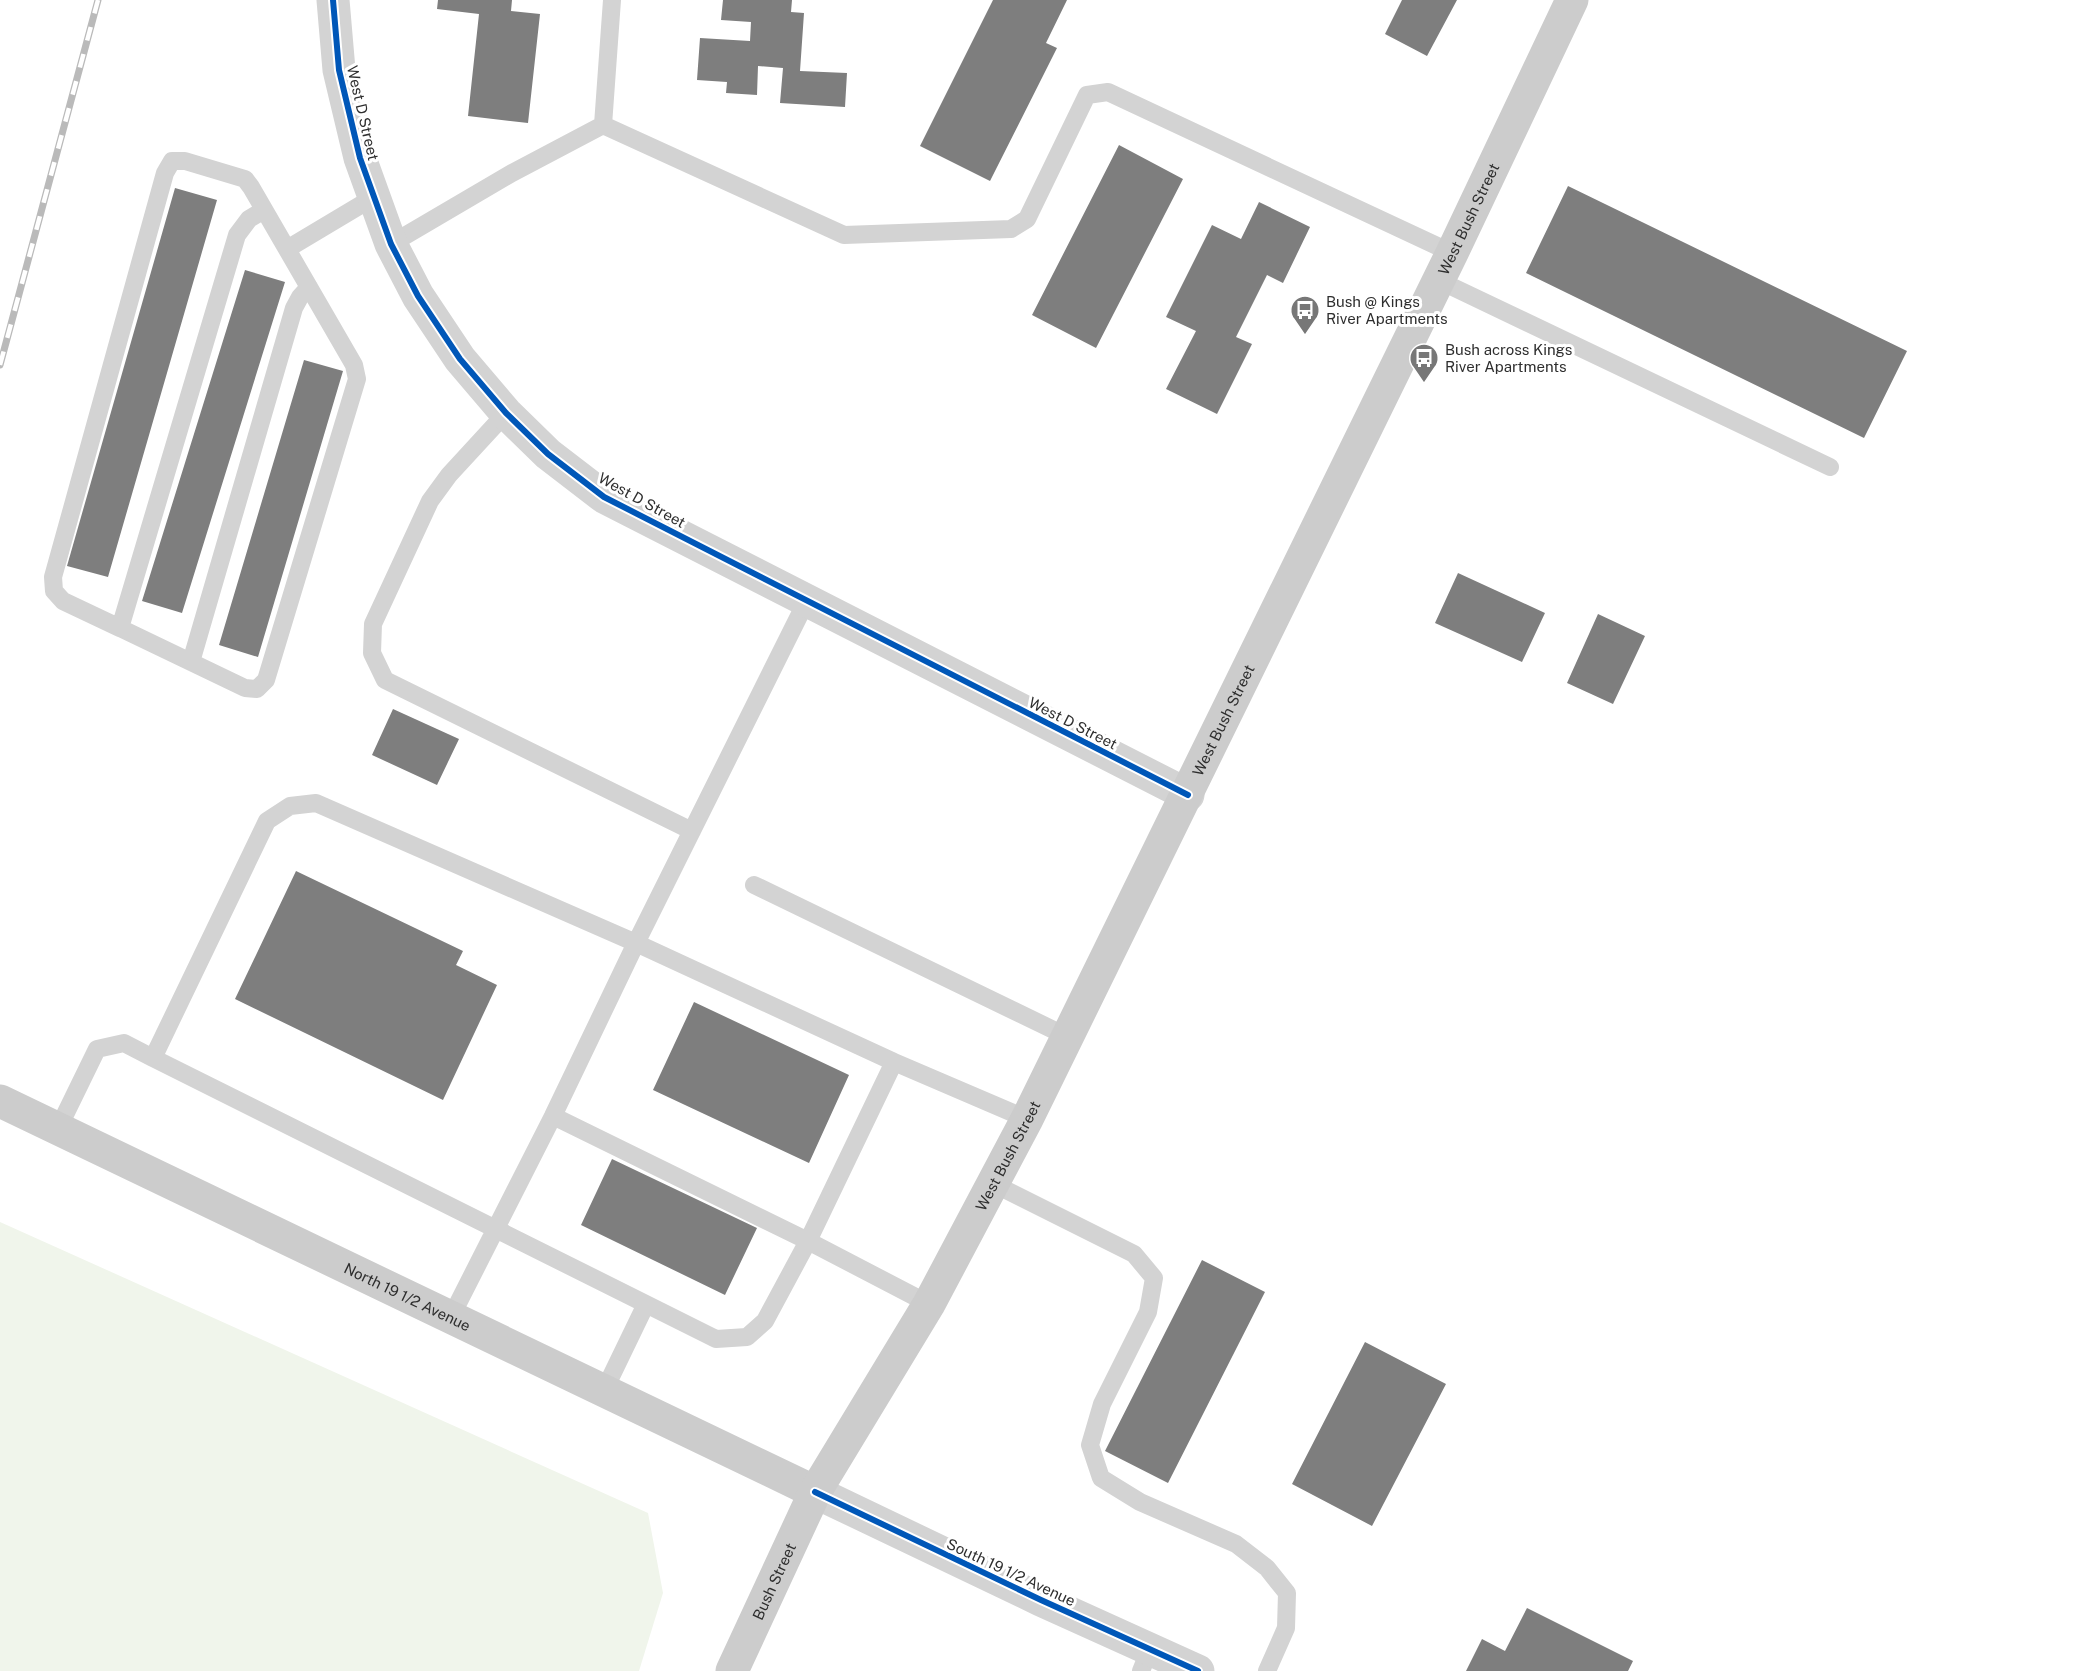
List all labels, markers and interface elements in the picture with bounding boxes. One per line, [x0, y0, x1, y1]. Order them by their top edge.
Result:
street label: West D Street [344, 64, 382, 162]
street label: West Bush Street [1434, 160, 1502, 277]
place label: Bush @ Kings River Apartments [1326, 293, 1448, 327]
bus stop icon: Bush @ Kings River Apartments [1289, 294, 1321, 336]
place label: Bush across Kings River Apartments [1445, 341, 1572, 375]
bus stop icon: Bush across Kings River Apartments [1408, 342, 1440, 384]
street label: West D Street [596, 469, 689, 531]
street label: West Bush Street [1188, 662, 1257, 778]
street label: West D Street [1026, 693, 1120, 753]
street label: West Bush Street [972, 1098, 1043, 1213]
street label: North 19 1/2 Avenue [342, 1259, 473, 1334]
street label: South 19 1/2 Avenue [944, 1535, 1078, 1609]
street label: Bush Street [749, 1540, 799, 1622]

